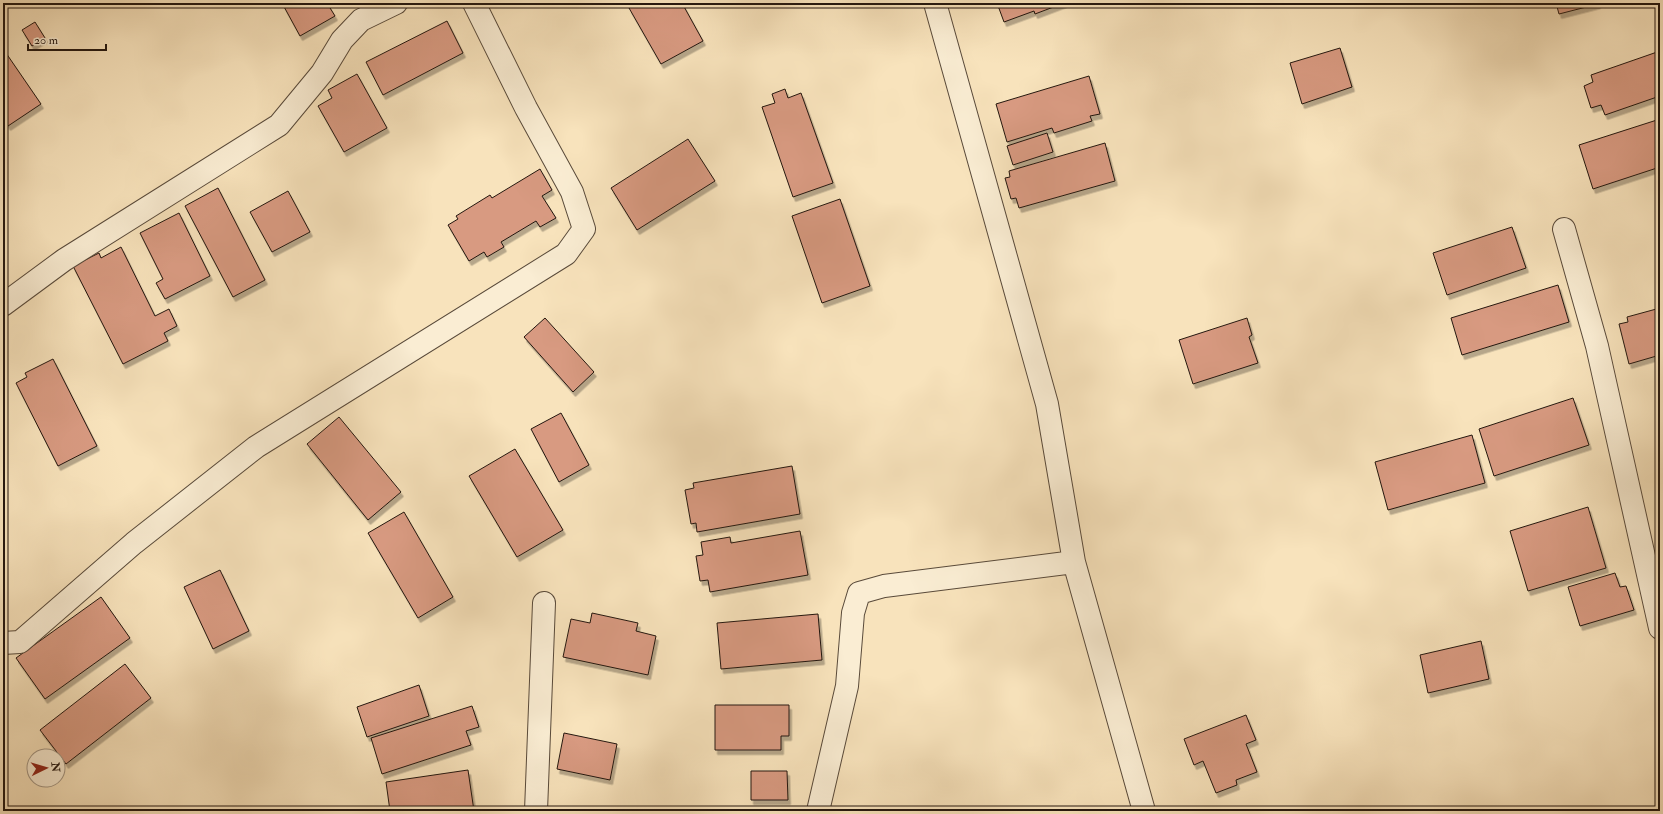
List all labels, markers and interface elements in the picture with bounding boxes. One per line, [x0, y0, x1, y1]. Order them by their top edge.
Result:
scale bar [28, 26, 106, 52]
text: 20 m [34, 33, 59, 48]
north arrow [26, 748, 66, 788]
text: N [48, 761, 62, 774]

